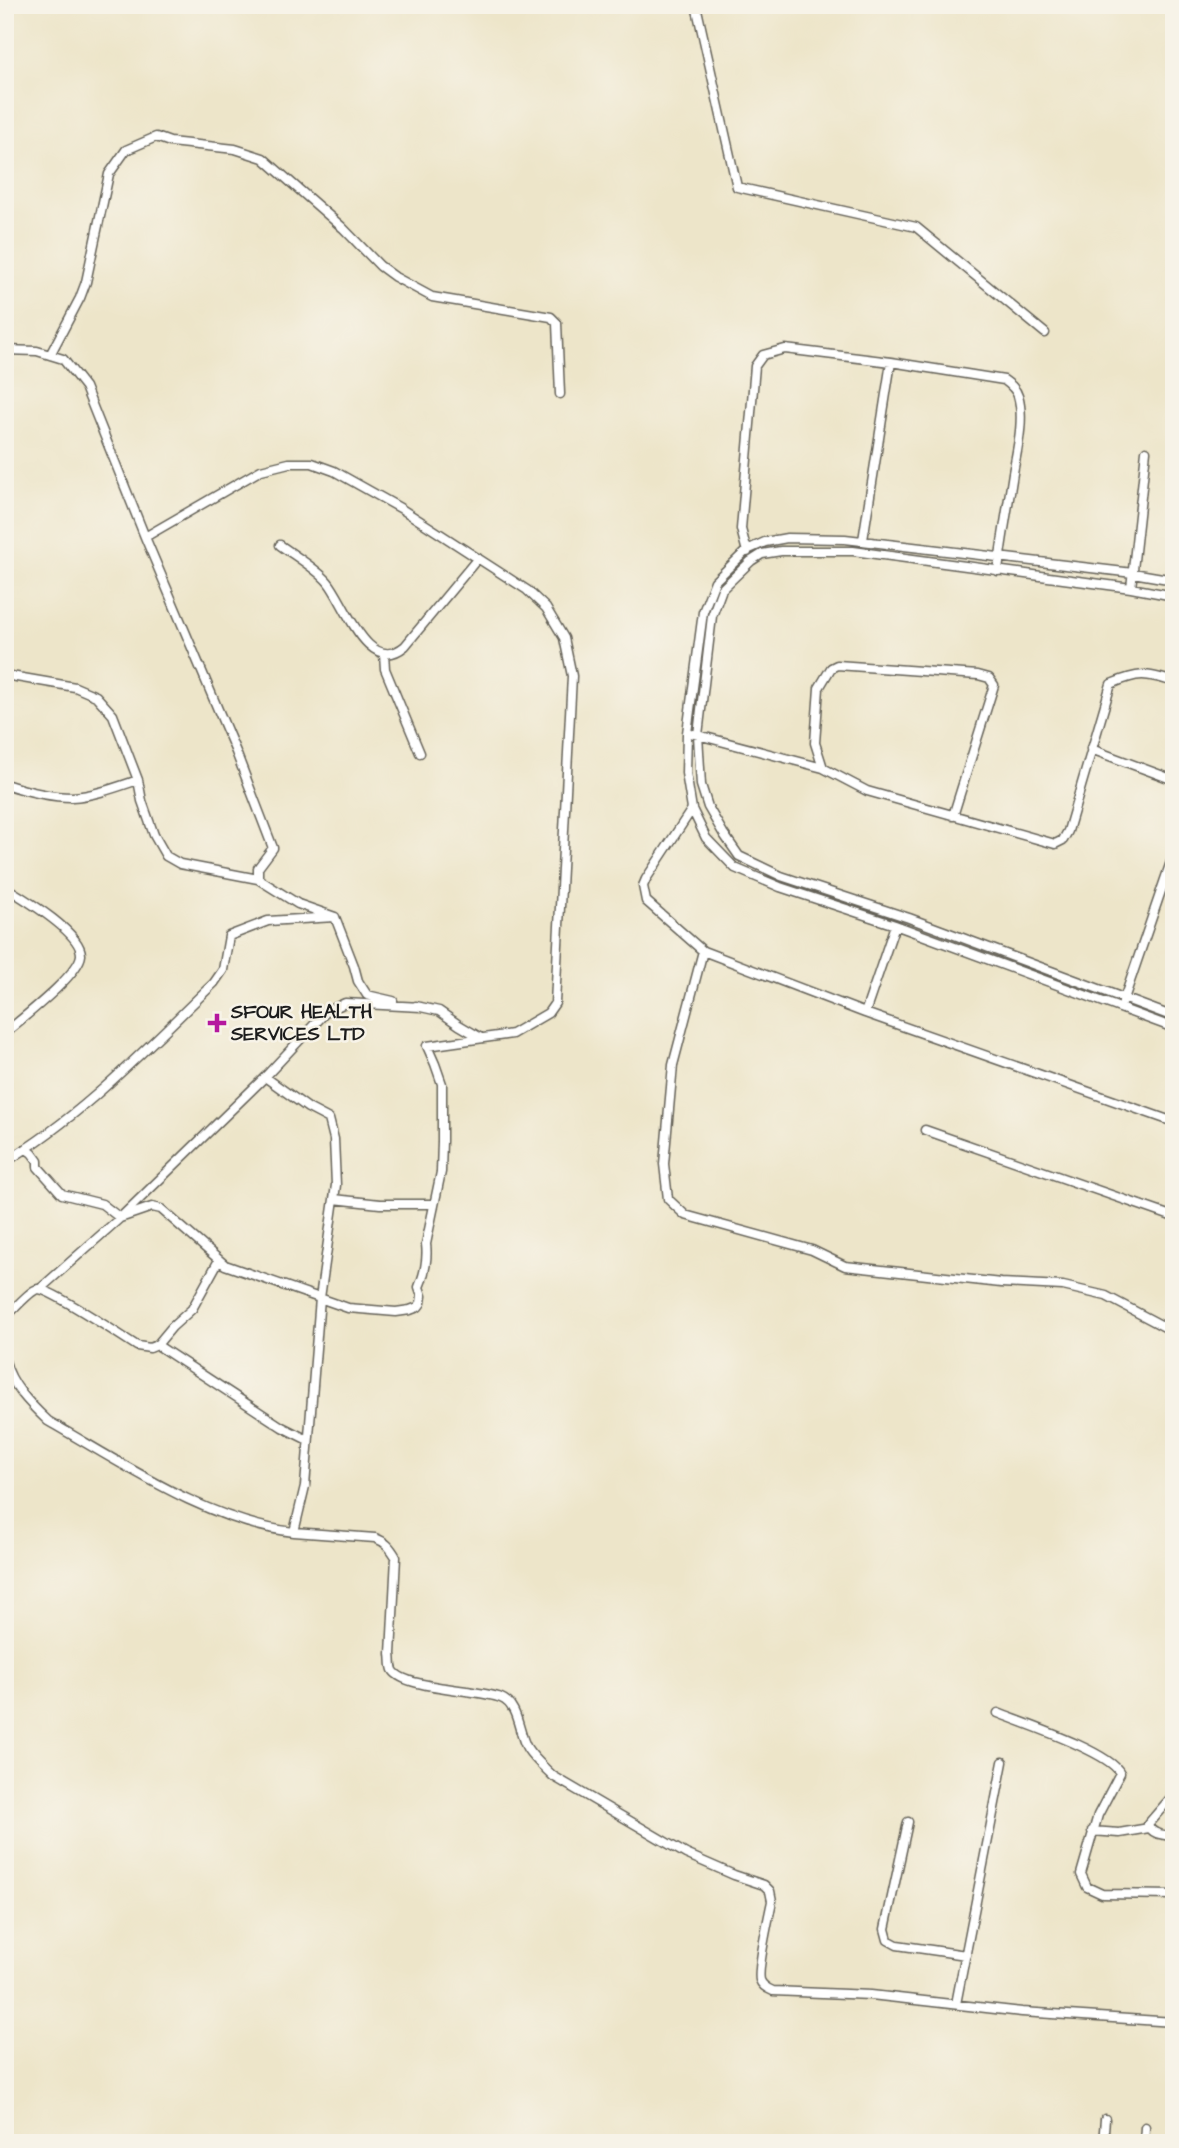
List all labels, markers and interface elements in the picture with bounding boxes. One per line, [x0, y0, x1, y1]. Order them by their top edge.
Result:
place label: SFOUR HEALTH SERVICES LTD [230, 999, 373, 1048]
marker: SFOUR HEALTH SERVICES LTD [209, 1015, 225, 1031]

